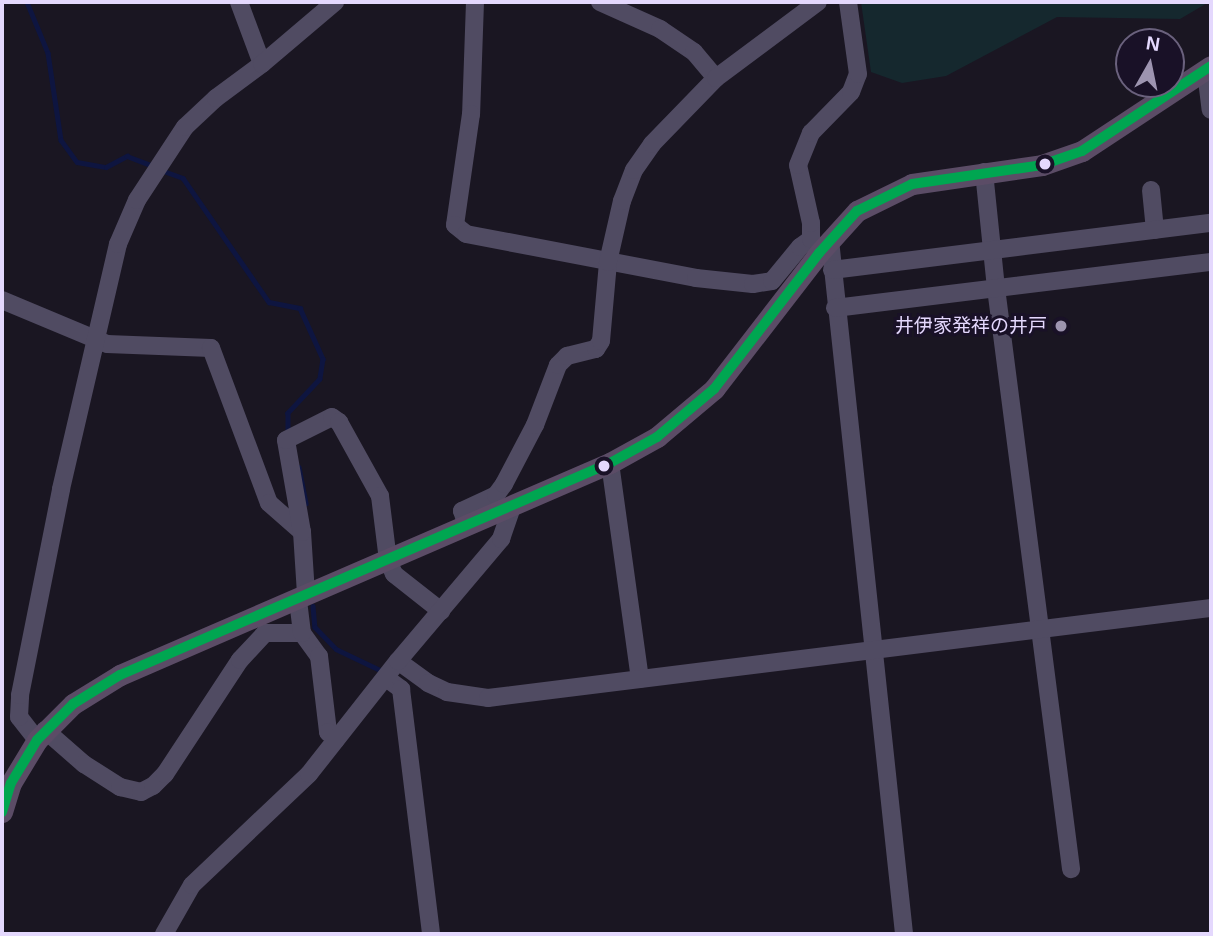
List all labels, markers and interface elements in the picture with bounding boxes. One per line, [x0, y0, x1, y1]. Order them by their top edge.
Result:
north arrow [1115, 28, 1185, 98]
text: N [1145, 32, 1161, 55]
unlabelled marker [1038, 157, 1052, 171]
place label: 井伊家発祥の井戸 [895, 315, 1047, 337]
marker: 井伊家発祥の井戸 [1053, 318, 1069, 334]
unlabelled marker [597, 459, 611, 473]

